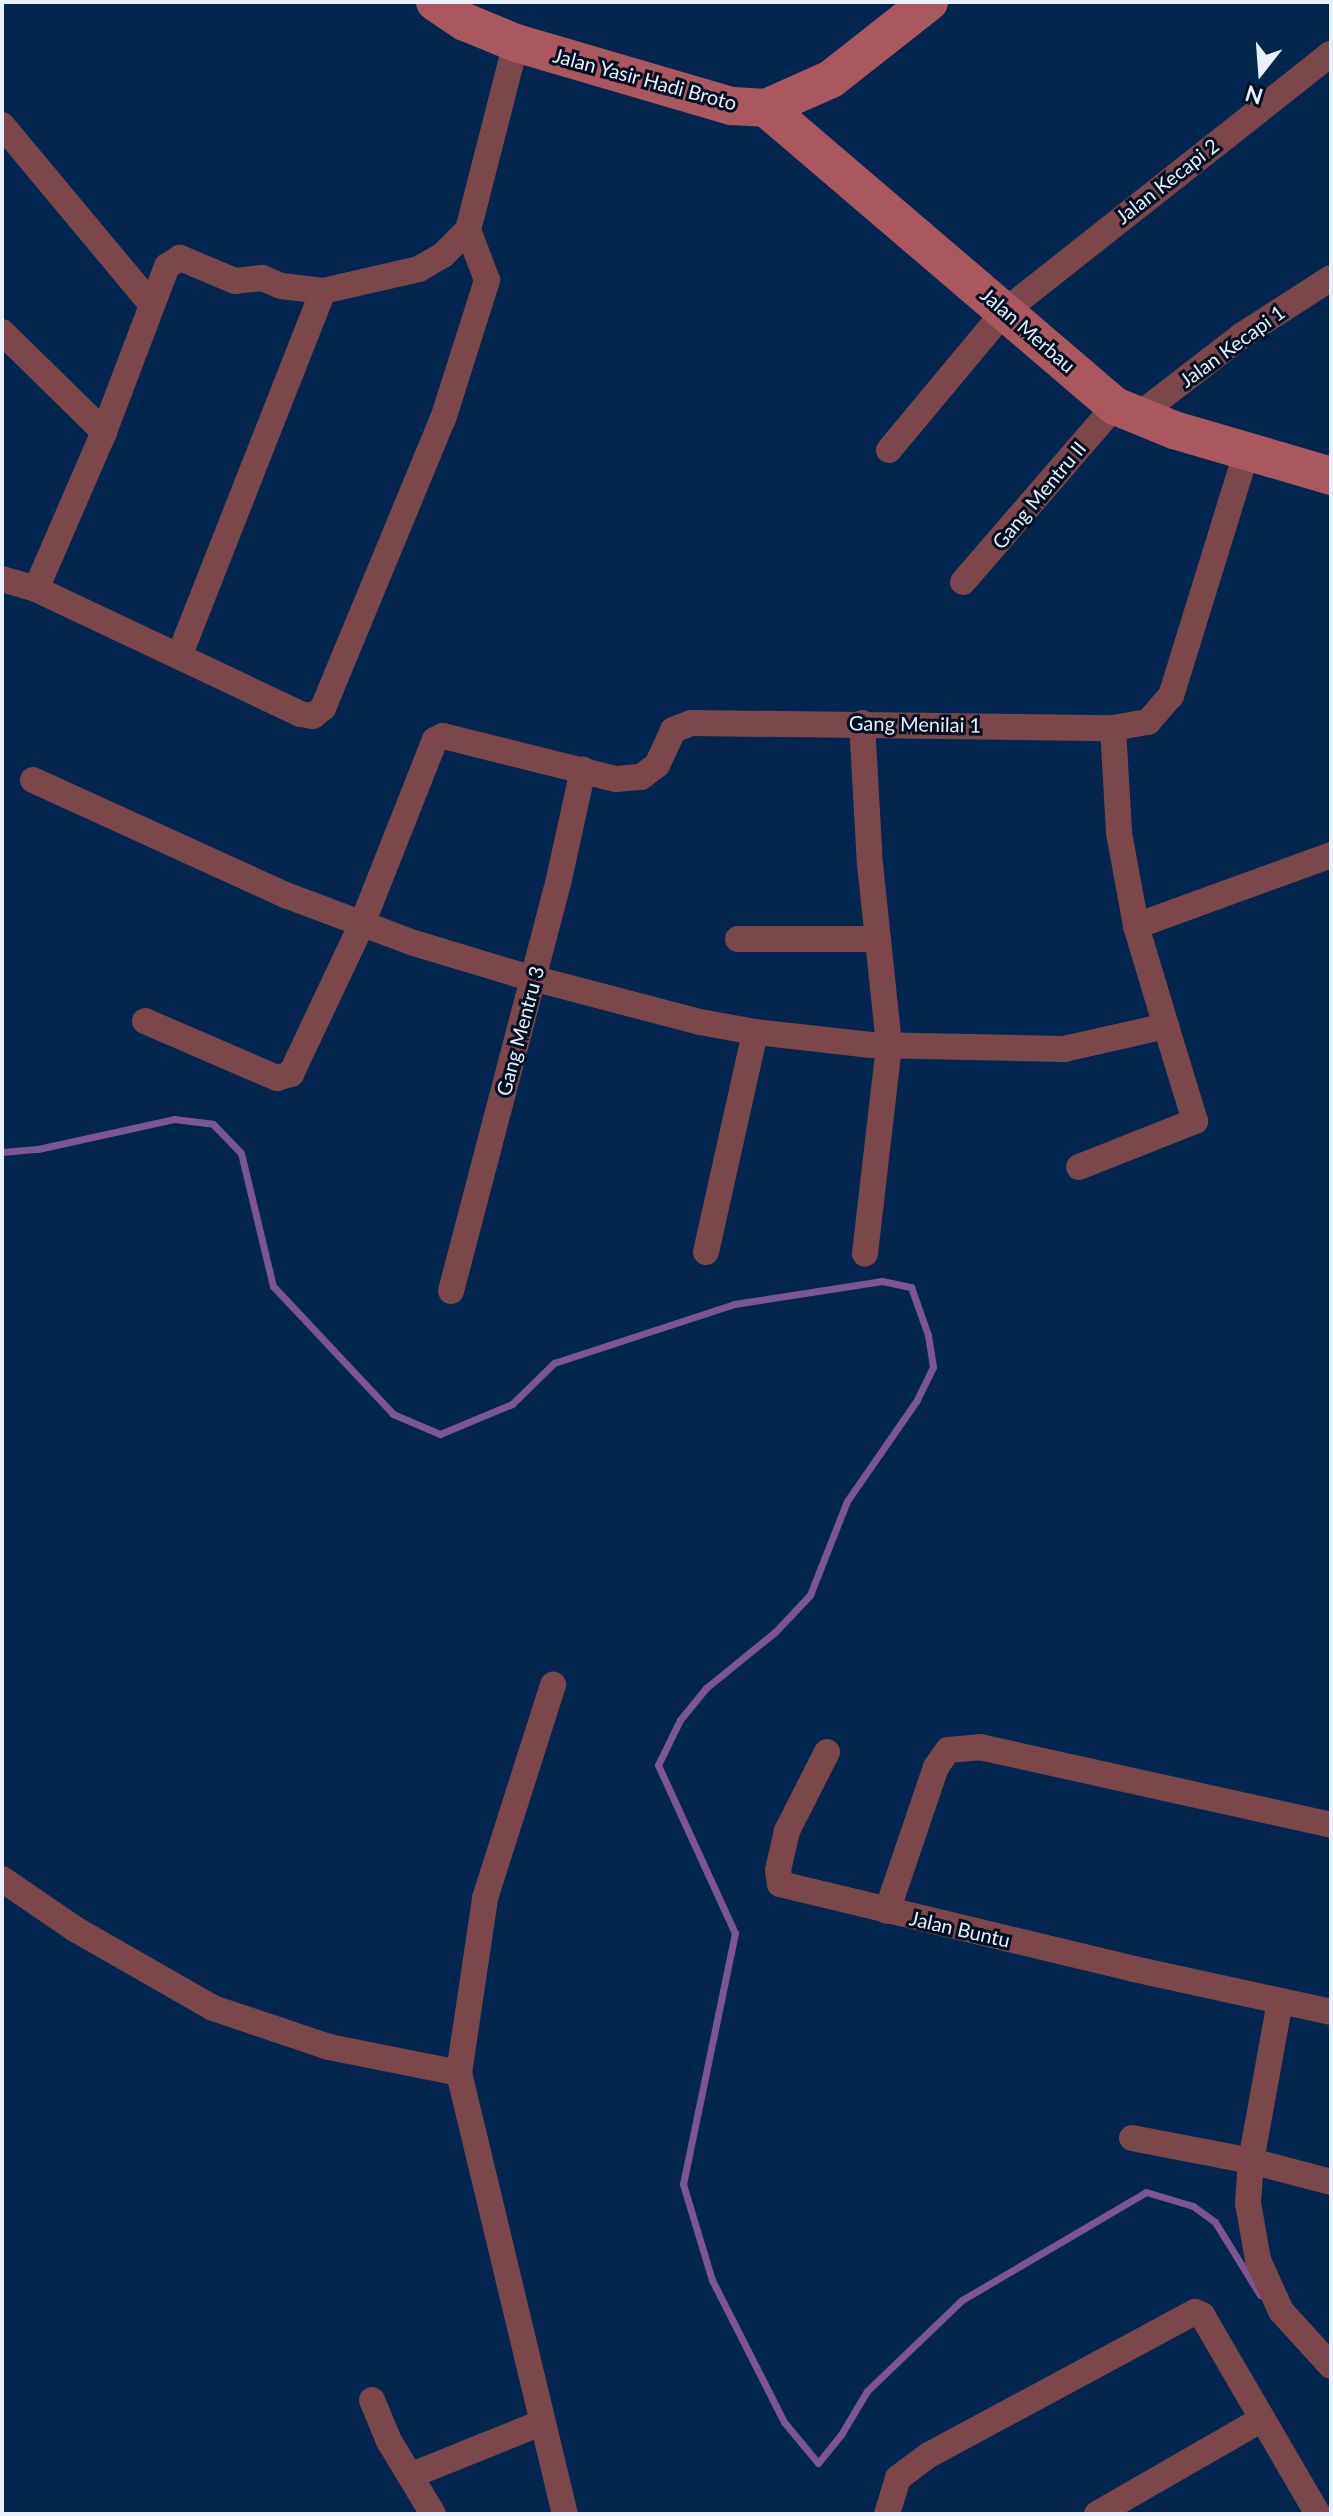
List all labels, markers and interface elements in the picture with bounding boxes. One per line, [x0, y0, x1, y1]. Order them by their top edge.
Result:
north arrow [1221, 32, 1301, 112]
street label: Jalan Yasir Hadi Broto [550, 43, 740, 115]
text: N [1242, 80, 1266, 111]
street label: Jalan Kecapi 2 [1111, 133, 1223, 229]
street label: Jalan Merbau [976, 282, 1080, 378]
street label: Jalan Kecapi 1 [1175, 300, 1289, 392]
street label: Gang Mentru II [987, 436, 1091, 554]
street label: Gang Menilai 1 [849, 711, 981, 737]
street label: Gang Mentru 3 [491, 964, 549, 1098]
street label: Jalan Buntu [908, 1906, 1012, 1952]

